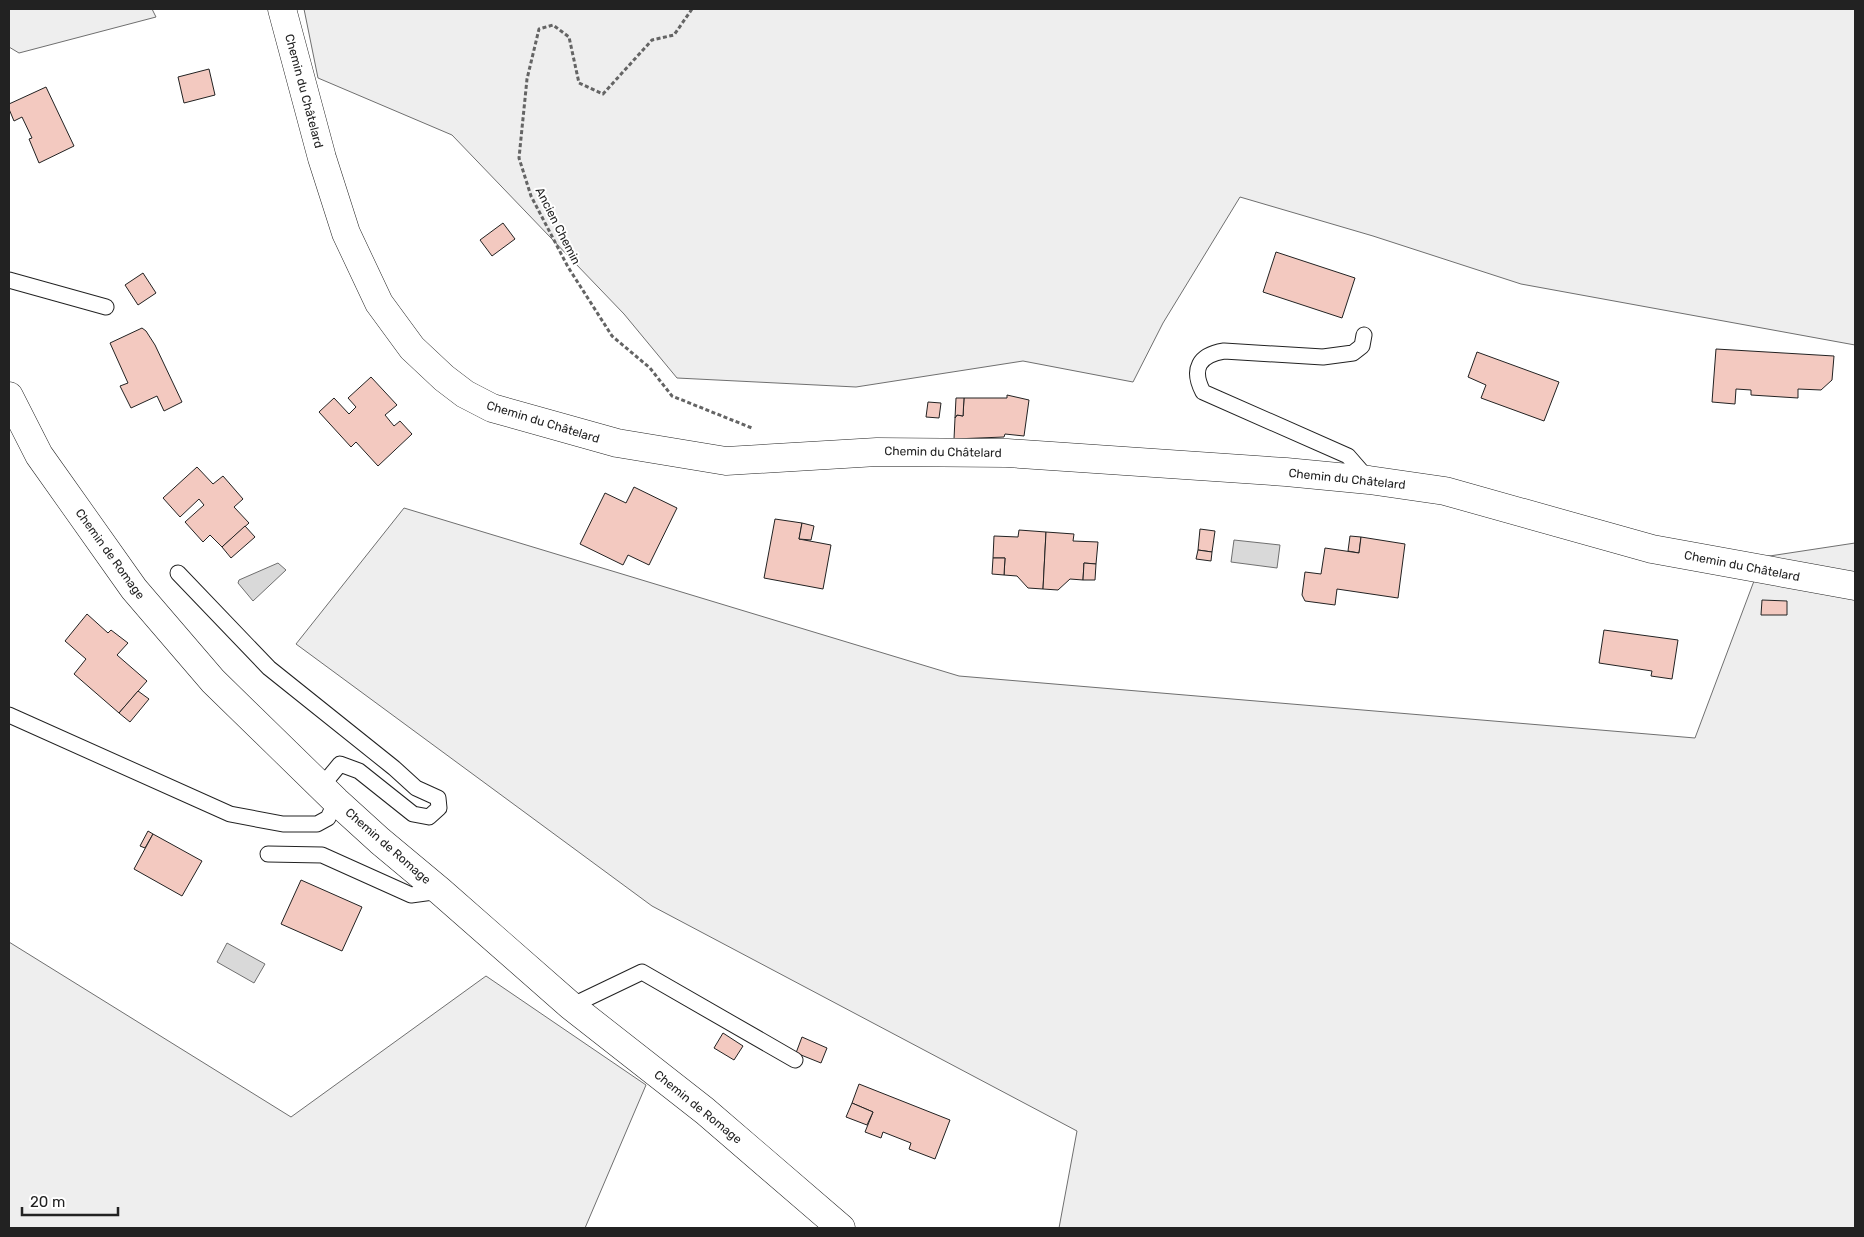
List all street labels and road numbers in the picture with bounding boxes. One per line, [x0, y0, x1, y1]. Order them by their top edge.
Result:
street label: Chemin du Châtelard [282, 32, 326, 150]
street label: Ancien Chemin [533, 185, 583, 267]
street label: Chemin du Châtelard [485, 398, 601, 446]
street label: Chemin du Châtelard [884, 444, 1002, 460]
street label: Chemin du Châtelard [1288, 466, 1406, 492]
street label: Chemin de Romage [72, 506, 148, 602]
street label: Chemin du Châtelard [1683, 548, 1801, 584]
street label: Chemin de Romage [342, 805, 434, 887]
street label: Chemin de Romage [651, 1067, 745, 1147]

